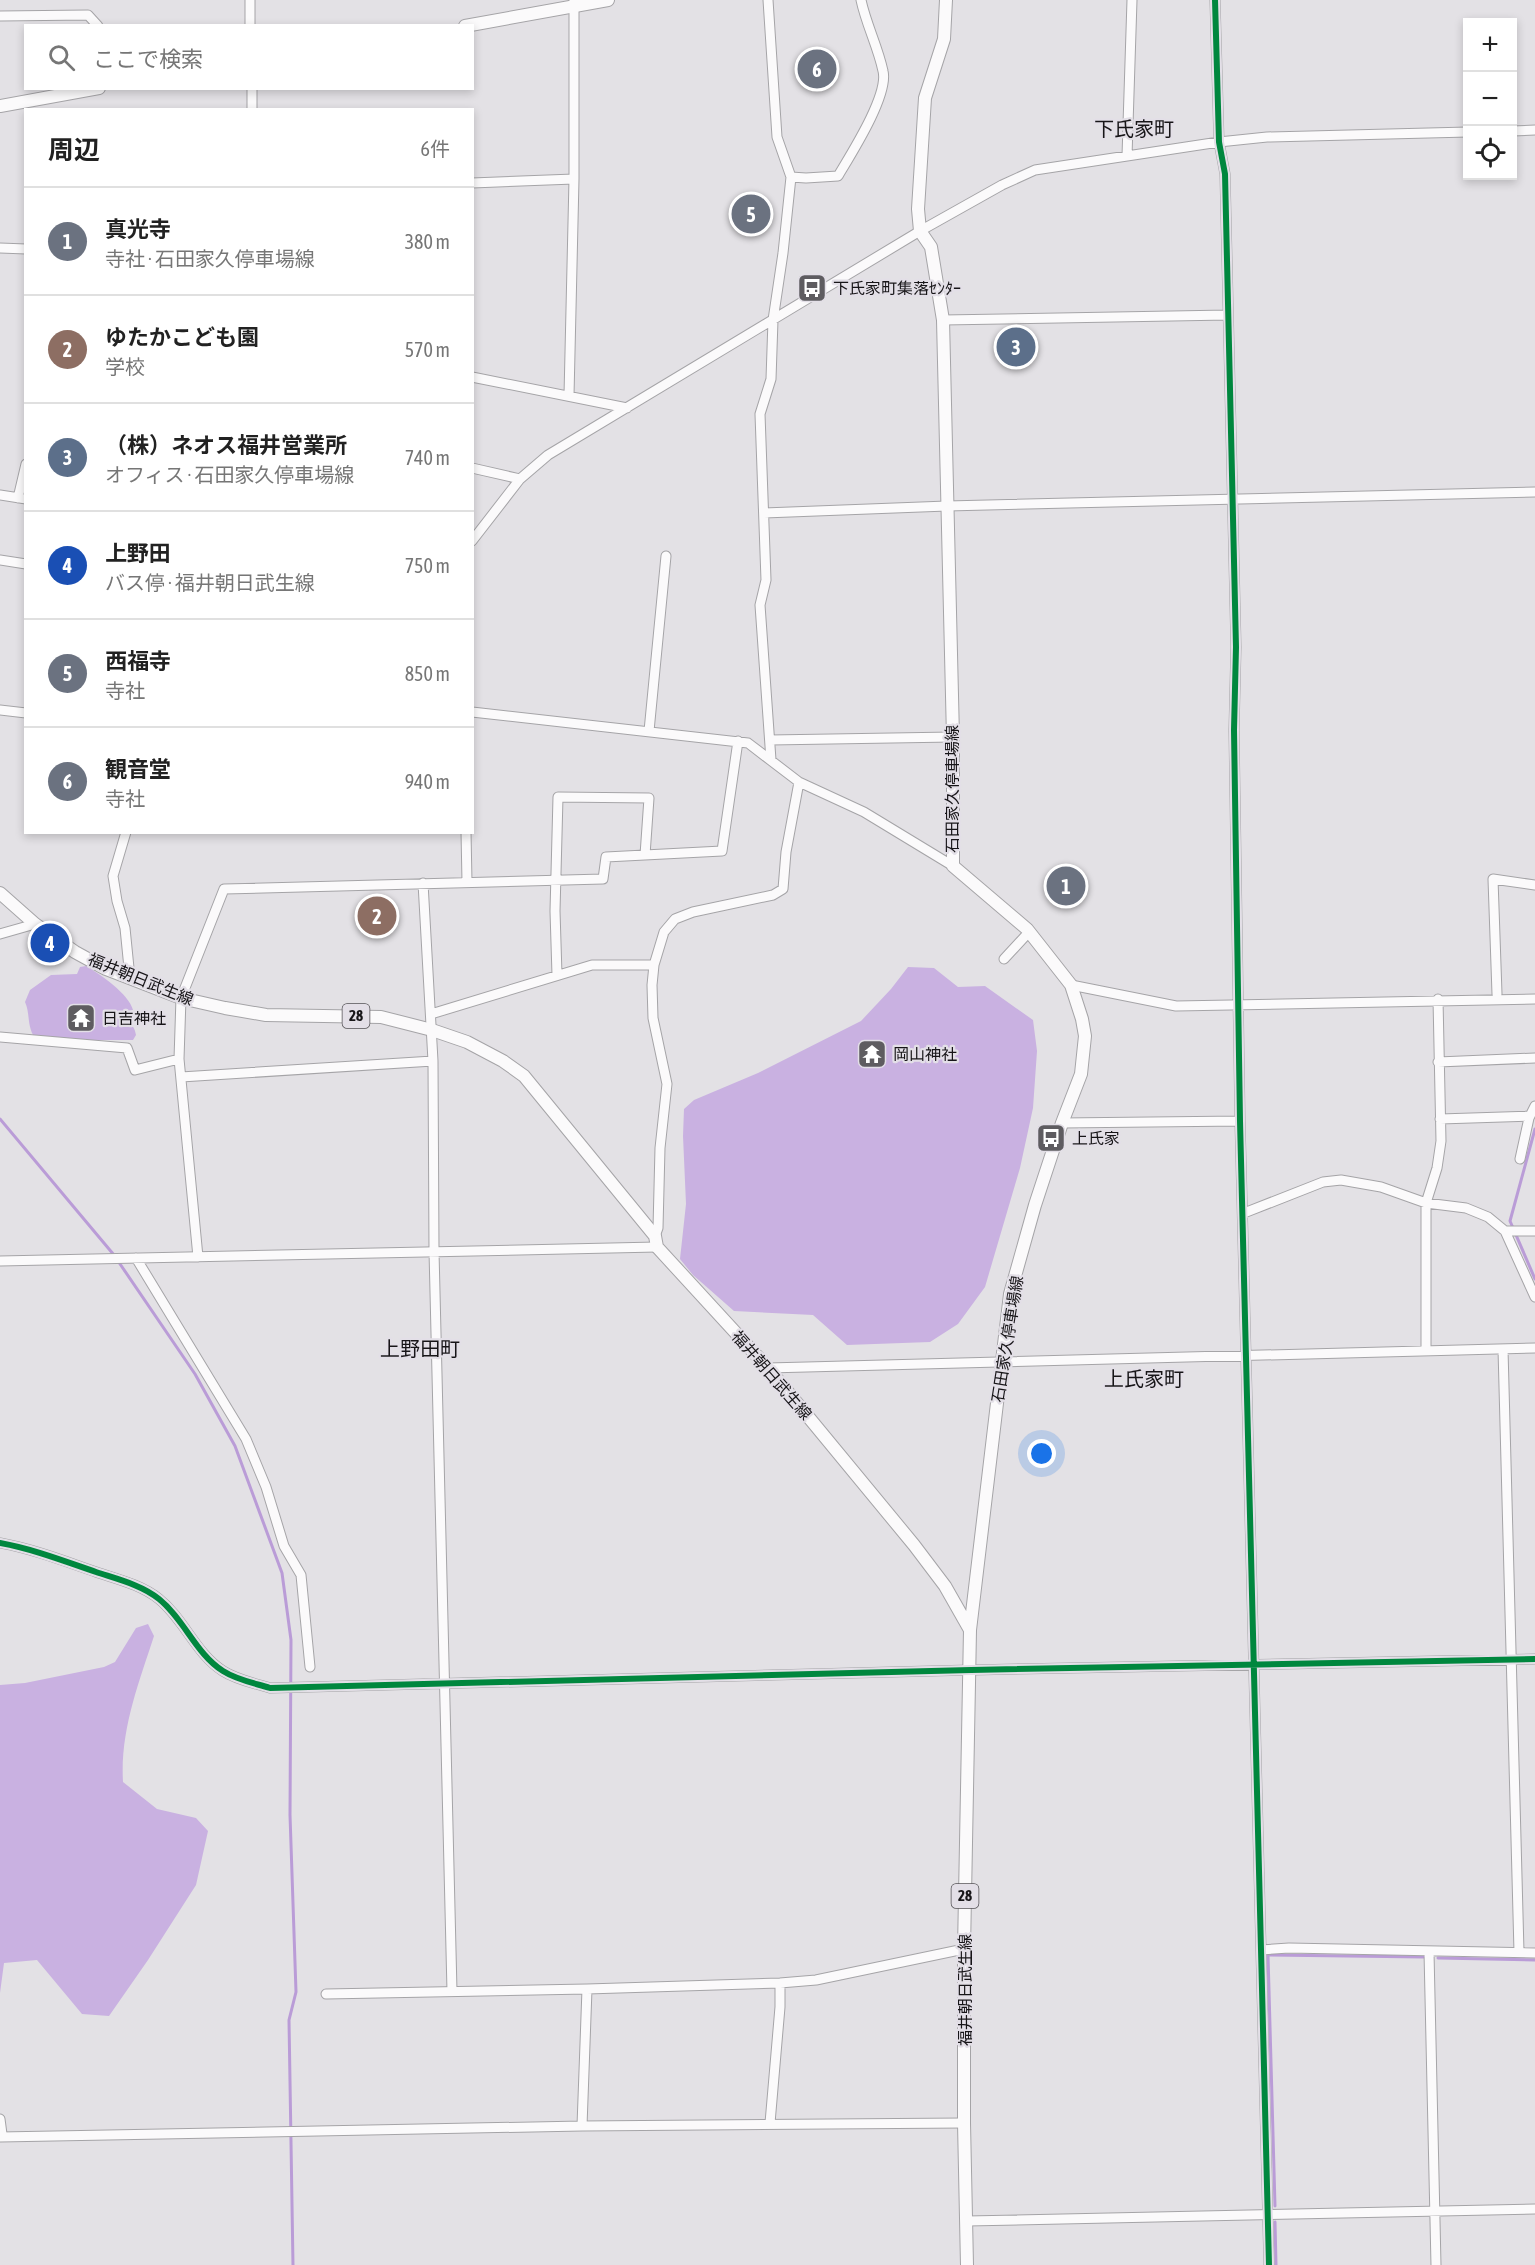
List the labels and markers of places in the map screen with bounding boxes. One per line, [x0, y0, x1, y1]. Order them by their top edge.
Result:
pin: 6 [798, 46, 836, 92]
pin: 5 [732, 192, 771, 236]
bus stop icon: 下氏家町集落ｾﾝﾀｰ [796, 272, 828, 304]
place label: 下氏家町集落ｾﾝﾀｰ [833, 279, 961, 297]
pin: 3 [996, 324, 1036, 370]
pin: 1 [1046, 864, 1086, 908]
pin: 2 [358, 894, 397, 938]
pin: 4 [31, 920, 70, 966]
temple icon: 日吉神社 [65, 1002, 97, 1034]
place label: 日吉神社 [102, 1009, 166, 1027]
temple icon: 岡山神社 [856, 1038, 888, 1070]
place label: 岡山神社 [893, 1045, 957, 1063]
bus stop icon: 上氏家 [1035, 1122, 1067, 1154]
place label: 上氏家 [1072, 1129, 1120, 1147]

